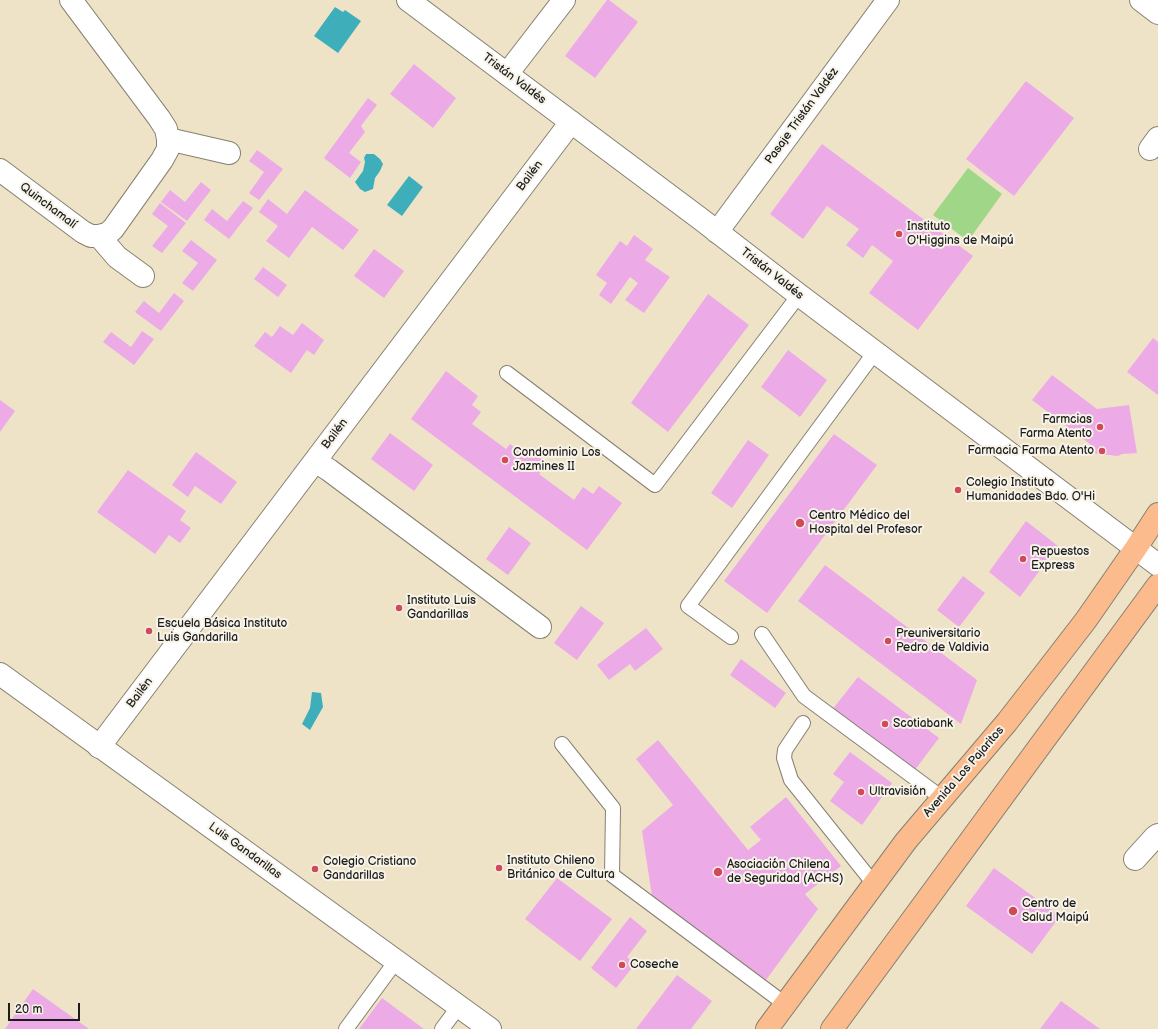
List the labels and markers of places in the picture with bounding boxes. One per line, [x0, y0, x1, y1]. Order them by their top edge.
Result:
place label: Instituto O'Higgins de Maipú [907, 220, 1014, 248]
marker: Instituto O'Higgins de Maipú [894, 229, 904, 239]
place label: Farmcias Farma Atento [1019, 413, 1092, 441]
marker: Farmcias Farma Atento [1095, 422, 1105, 432]
place label: Farmacia Farma Atento [968, 444, 1094, 458]
place label: Condominio Los Jazmines II [513, 446, 600, 474]
marker: Farmacia Farma Atento [1097, 446, 1107, 456]
marker: Condominio Los Jazmines II [500, 455, 510, 465]
place label: Colegio Instituto Humanidades Bdo. O'Hi [966, 476, 1095, 504]
marker: Colegio Instituto Humanidades Bdo. O'Hi [953, 485, 963, 495]
place label: Centro Médico del Hospital del Profesor [809, 509, 922, 537]
marker: Centro Médico del Hospital del Profesor [794, 517, 806, 529]
place label: Repuestos Express [1031, 545, 1089, 573]
marker: Repuestos Express [1018, 554, 1028, 564]
place label: Instituto Luis Gandarillas [407, 594, 476, 622]
marker: Instituto Luis Gandarillas [394, 603, 404, 613]
place label: Escuela Básica Instituto Luis Gandarilla [157, 617, 287, 645]
marker: Escuela Básica Instituto Luis Gandarilla [144, 626, 154, 636]
place label: Preuniversitario Pedro de Valdivia [896, 627, 989, 655]
marker: Preuniversitario Pedro de Valdivia [883, 636, 893, 646]
place label: Scotiabank [893, 717, 953, 731]
marker: Scotiabank [880, 719, 890, 729]
place label: Ultravisión [869, 785, 926, 799]
marker: Ultravisión [856, 787, 866, 797]
place label: Instituto Chileno Británico de Cultura [507, 854, 615, 882]
place label: Colegio Cristiano Gandarillas [323, 855, 416, 883]
place label: Asociación Chilena de Seguridad (ACHS) [727, 858, 843, 886]
marker: Instituto Chileno Británico de Cultura [494, 863, 504, 873]
marker: Colegio Cristiano Gandarillas [310, 864, 320, 874]
marker: Asociación Chilena de Seguridad (ACHS) [712, 866, 724, 878]
place label: Centro de Salud Maipú [1022, 897, 1089, 925]
marker: Centro de Salud Maipú [1007, 905, 1019, 917]
place label: Coseche [630, 958, 679, 972]
marker: Coseche [617, 960, 627, 970]

